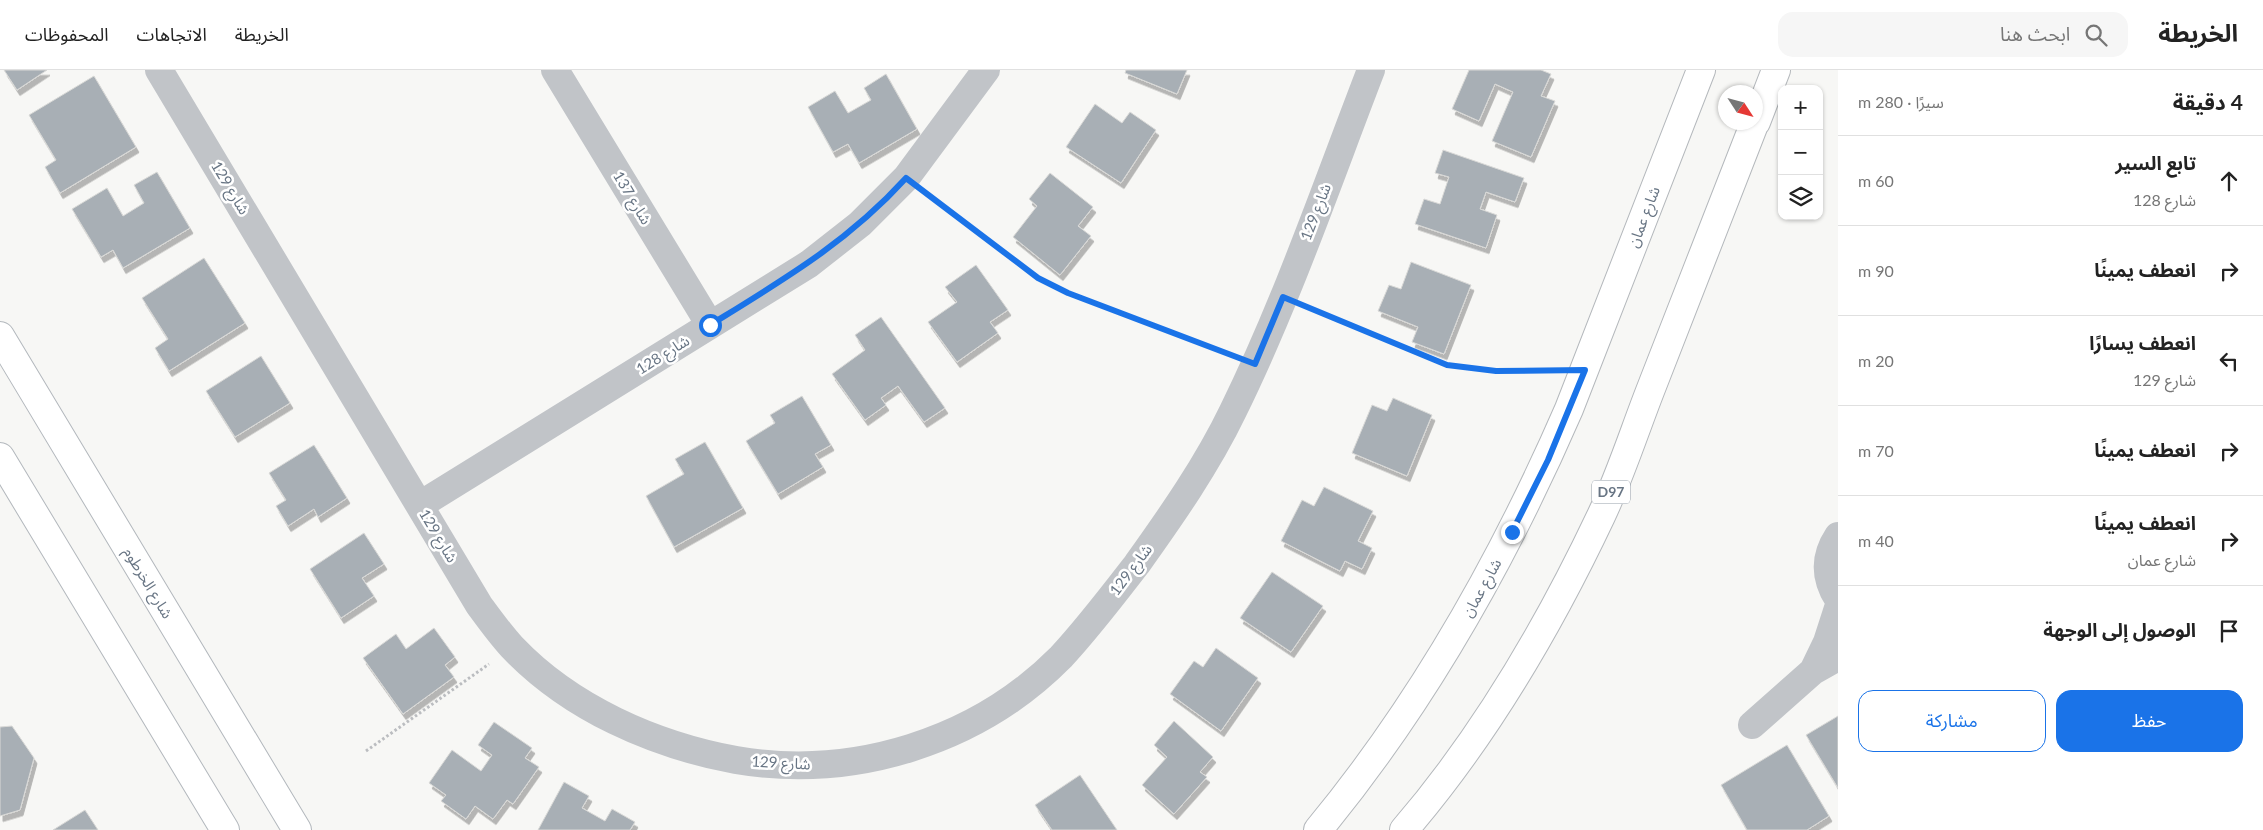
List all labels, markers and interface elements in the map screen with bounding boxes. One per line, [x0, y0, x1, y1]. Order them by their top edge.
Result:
search box [1778, 12, 2128, 57]
text: الخريطة [2158, 18, 2238, 47]
icon: search [2082, 21, 2110, 49]
text: ابحث هنا [2000, 22, 2070, 45]
text: المحفوظات [25, 23, 109, 45]
text: الاتجاهات [137, 23, 207, 45]
text: الخريطة [235, 23, 289, 45]
north arrow [1718, 85, 1763, 130]
map controls [1778, 85, 1823, 220]
button: + [1778, 85, 1823, 130]
text: 4 دقيقة [2173, 89, 2243, 114]
text: سيرًا · 280 m [1858, 92, 1944, 111]
button: − [1778, 130, 1823, 175]
text: تابع السير [2115, 151, 2196, 174]
street label: شارع 129 [204, 157, 254, 220]
street label: شارع 137 [606, 167, 656, 230]
icon: ahead [2215, 167, 2243, 195]
text: 60 m [1858, 171, 1894, 190]
button: layers [1778, 175, 1823, 220]
street label: شارع 129 [1296, 181, 1338, 244]
street label: شارع عمان [1623, 183, 1667, 251]
text: شارع 128 [2133, 190, 2196, 209]
icon: right [2215, 257, 2243, 285]
text: انعطف يمينًا [2094, 258, 2196, 281]
text: 90 m [1858, 261, 1894, 280]
route start [699, 314, 722, 337]
street label: شارع 128 [633, 331, 695, 381]
text: انعطف يسارًا [2089, 331, 2196, 354]
icon: left [2215, 347, 2243, 375]
text: 20 m [1858, 351, 1894, 370]
text: شارع 129 [2133, 370, 2196, 389]
icon: right [2215, 437, 2243, 465]
text: انعطف يمينًا [2094, 438, 2196, 461]
text: 70 m [1858, 441, 1894, 460]
road number: D97 [1592, 481, 1630, 504]
street label: شارع 129 [412, 505, 462, 568]
text: انعطف يمينًا [2094, 511, 2196, 534]
route end [1501, 521, 1524, 544]
icon: right [2215, 527, 2243, 555]
text: 40 m [1858, 531, 1894, 550]
street label: شارع 129 [1105, 540, 1159, 601]
street label: شارع الخرطوم [117, 544, 177, 624]
text: شارع عمان [2128, 550, 2196, 569]
street label: شارع عمان [1458, 555, 1508, 622]
icon: arrive [2215, 617, 2243, 645]
text: الوصول إلى الوجهة [2043, 618, 2196, 641]
button: مشاركة [1858, 690, 2046, 752]
button: حفظ [2056, 690, 2243, 752]
street label: شارع 129 [751, 751, 811, 777]

